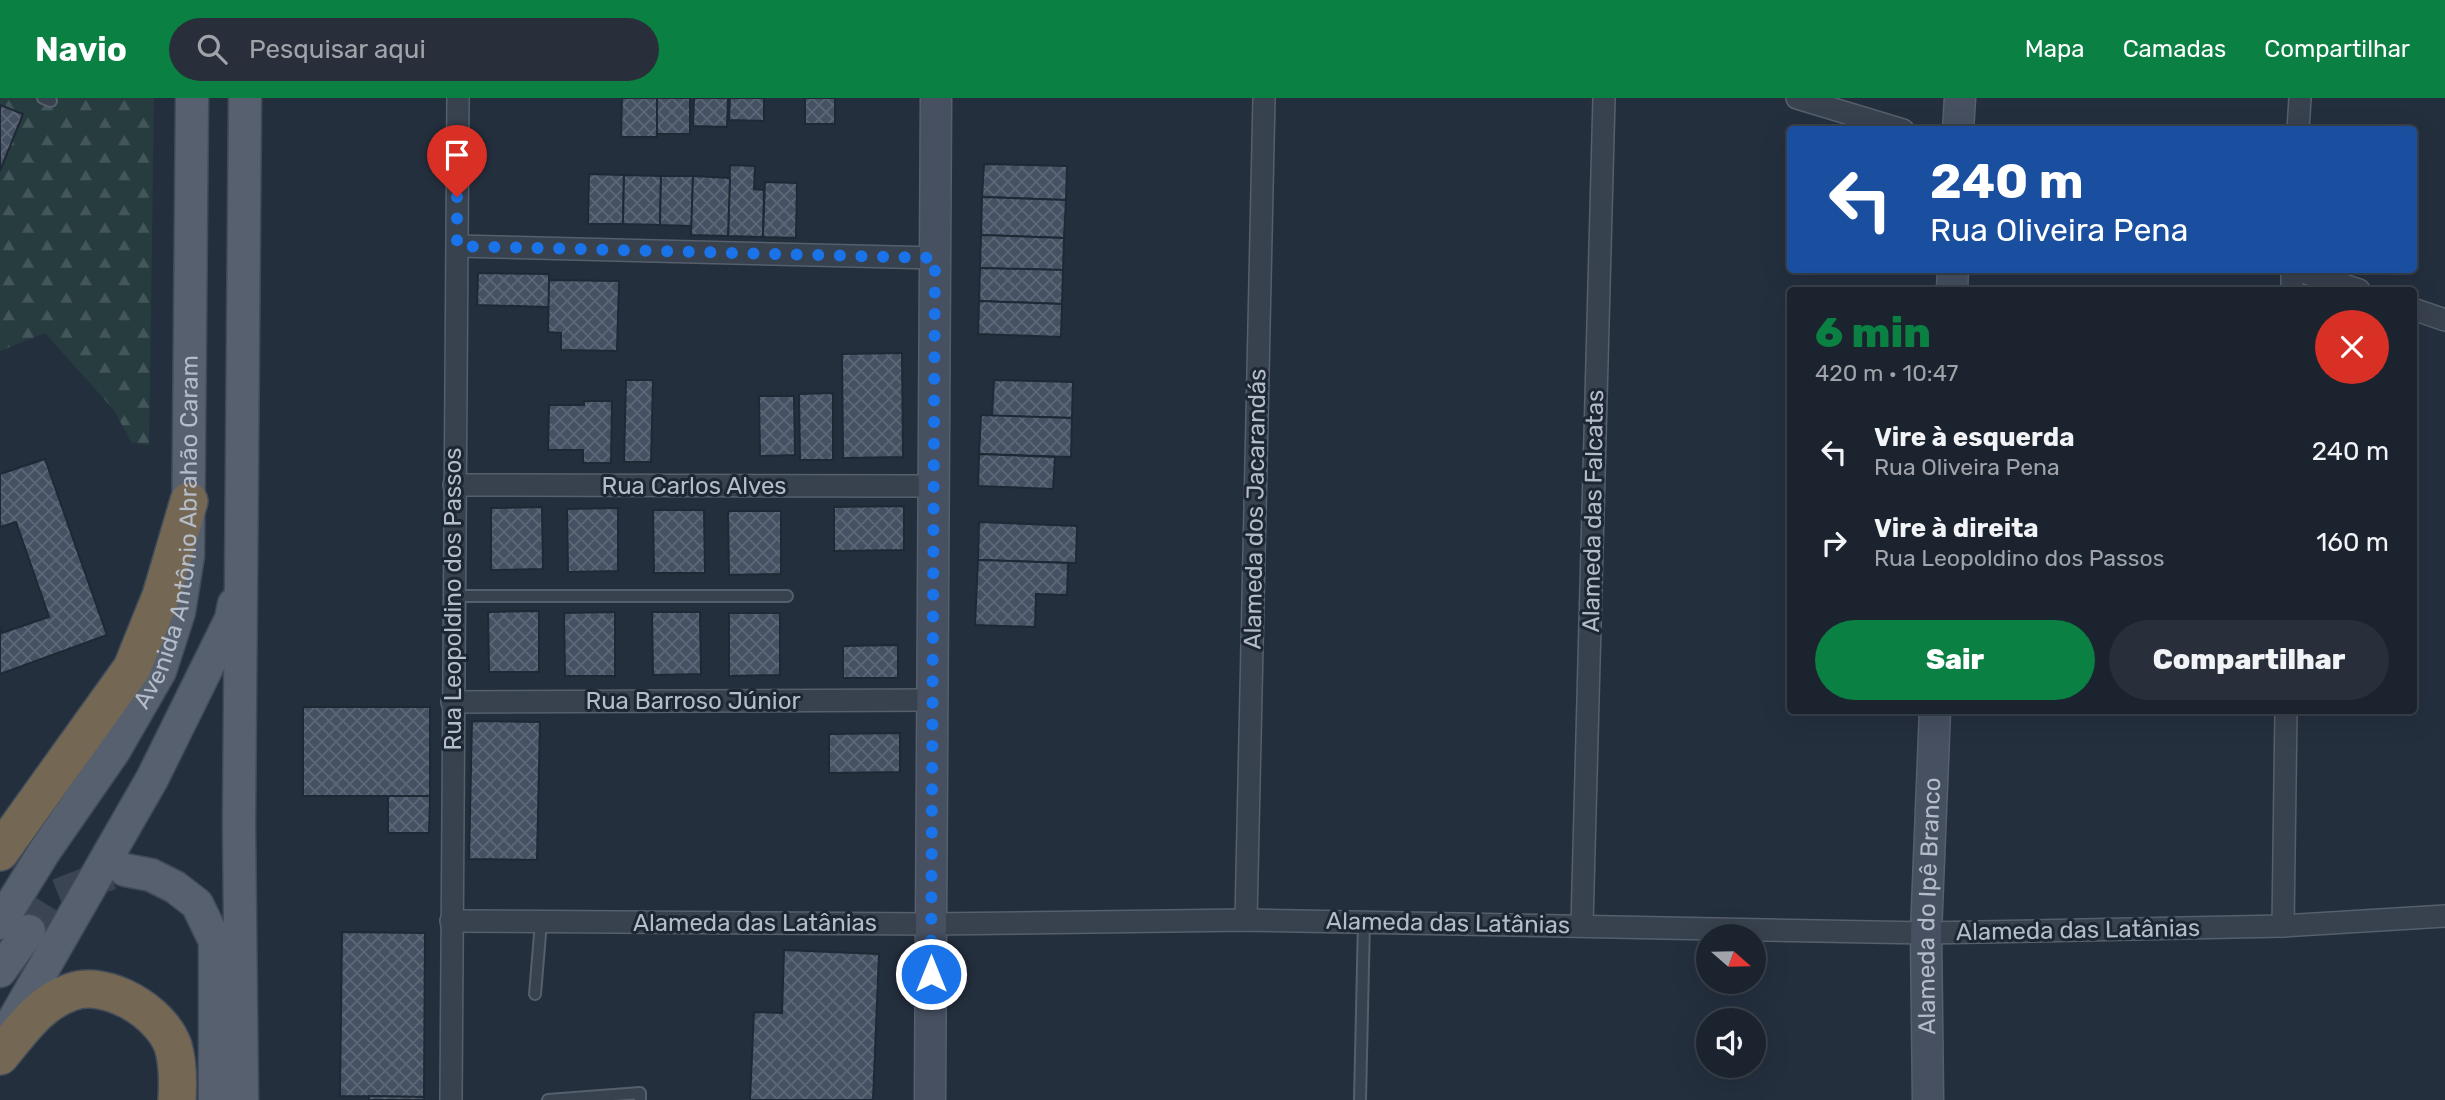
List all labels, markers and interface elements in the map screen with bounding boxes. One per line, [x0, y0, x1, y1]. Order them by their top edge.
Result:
search box [169, 18, 659, 81]
text: Navio [35, 30, 127, 69]
icon: search [193, 30, 231, 68]
text: Pesquisar aqui [249, 34, 426, 65]
text: Mapa [2025, 35, 2085, 63]
text: Camadas [2123, 35, 2226, 63]
text: Compartilhar [2264, 35, 2410, 63]
pin [427, 125, 487, 197]
icon: arrive [438, 136, 476, 174]
text: 240 m [1930, 152, 2084, 210]
icon: left [1815, 154, 1906, 245]
text: Rua Oliveira Pena [1930, 211, 2188, 249]
text: 6 min [1815, 308, 1931, 358]
button: close [2315, 310, 2389, 384]
street label: Avenida Antônio Abrahão Caram [127, 355, 204, 714]
text: 420 m · 10:47 [1815, 359, 1958, 387]
street label: Alameda dos Jacarandás [1239, 368, 1271, 650]
street label: Alameda das Falcatas [1577, 389, 1609, 633]
text: Vire à esquerda [1874, 422, 2075, 453]
icon: left [1815, 433, 1853, 471]
text: 240 m [2312, 436, 2389, 467]
street label: Rua Leopoldino dos Passos [439, 447, 467, 751]
text: Rua Oliveira Pena [1874, 453, 2060, 481]
street label: Rua Carlos Alves [601, 472, 787, 500]
text: Vire à direita [1874, 513, 2039, 544]
icon: right [1815, 524, 1853, 562]
text: 160 m [2316, 527, 2389, 558]
text: Rua Leopoldino dos Passos [1874, 544, 2164, 572]
button: Sair [1815, 620, 2095, 700]
button: Compartilhar [2109, 620, 2389, 700]
street label: Rua Barroso Júnior [585, 687, 801, 715]
street label: Alameda do Ipê Branco [1912, 777, 1946, 1035]
street label: Alameda das Latânias [1326, 907, 1570, 939]
street label: Alameda das Latânias [633, 909, 877, 937]
street label: Alameda das Latânias [1956, 914, 2200, 946]
north arrow [1696, 924, 1766, 994]
map controls [1696, 924, 1766, 1078]
position arrow [894, 937, 968, 1011]
button: sound [1696, 1008, 1766, 1078]

